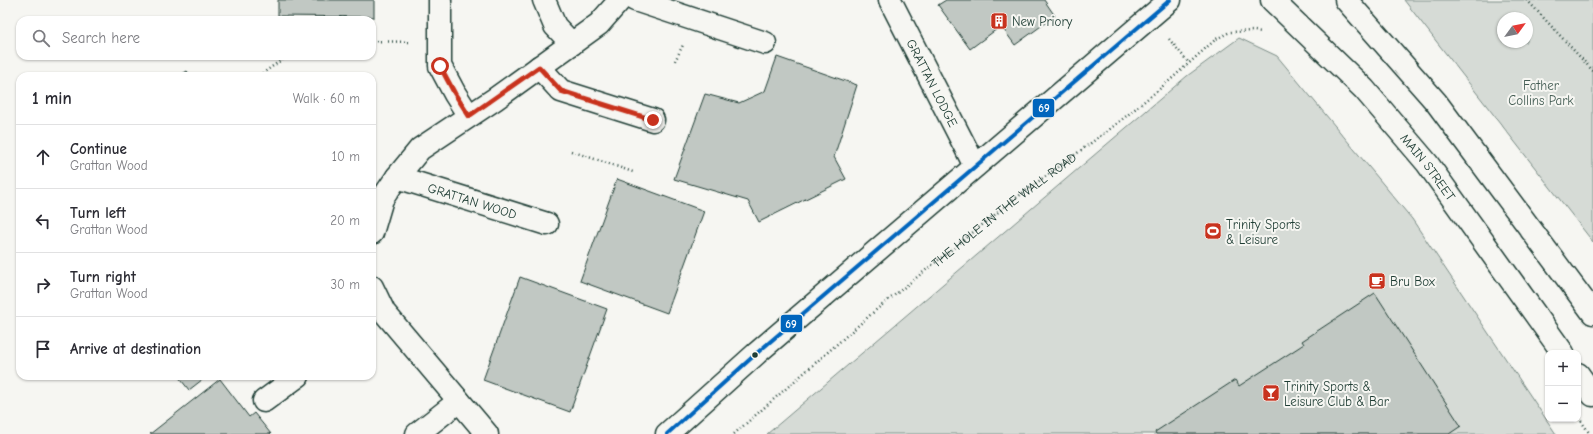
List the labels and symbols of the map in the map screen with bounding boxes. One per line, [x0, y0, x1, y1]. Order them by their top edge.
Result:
building icon: New Priory [989, 11, 1009, 31]
north arrow [1497, 12, 1533, 48]
place label: New Priory [1012, 14, 1073, 29]
street label: GRATTAN LODGE [903, 37, 961, 130]
route start [431, 57, 449, 75]
park label: Father Collins Park [1508, 78, 1574, 108]
line badge: 69 [1032, 98, 1055, 118]
text: 69 [1038, 102, 1050, 115]
route end [644, 111, 662, 129]
street label: MAIN STREET [1397, 131, 1459, 204]
street label: THE HOLE IN THE WALL ROAD [929, 149, 1079, 270]
street label: GRATTAN WOOD [426, 180, 519, 222]
place label: Trinity Sports & Leisure [1226, 217, 1300, 247]
sports icon: Trinity Sports & Leisure [1203, 221, 1223, 241]
cafe icon: Bru Box [1367, 271, 1387, 291]
place label: Bru Box [1390, 274, 1436, 289]
line badge: 69 [780, 314, 803, 333]
text: 69 [785, 318, 797, 331]
unlabelled marker [750, 350, 760, 360]
place label: Trinity Sports & Leisure Club & Bar [1284, 379, 1390, 409]
bar icon: Trinity Sports & Leisure Club & Bar [1261, 383, 1281, 403]

